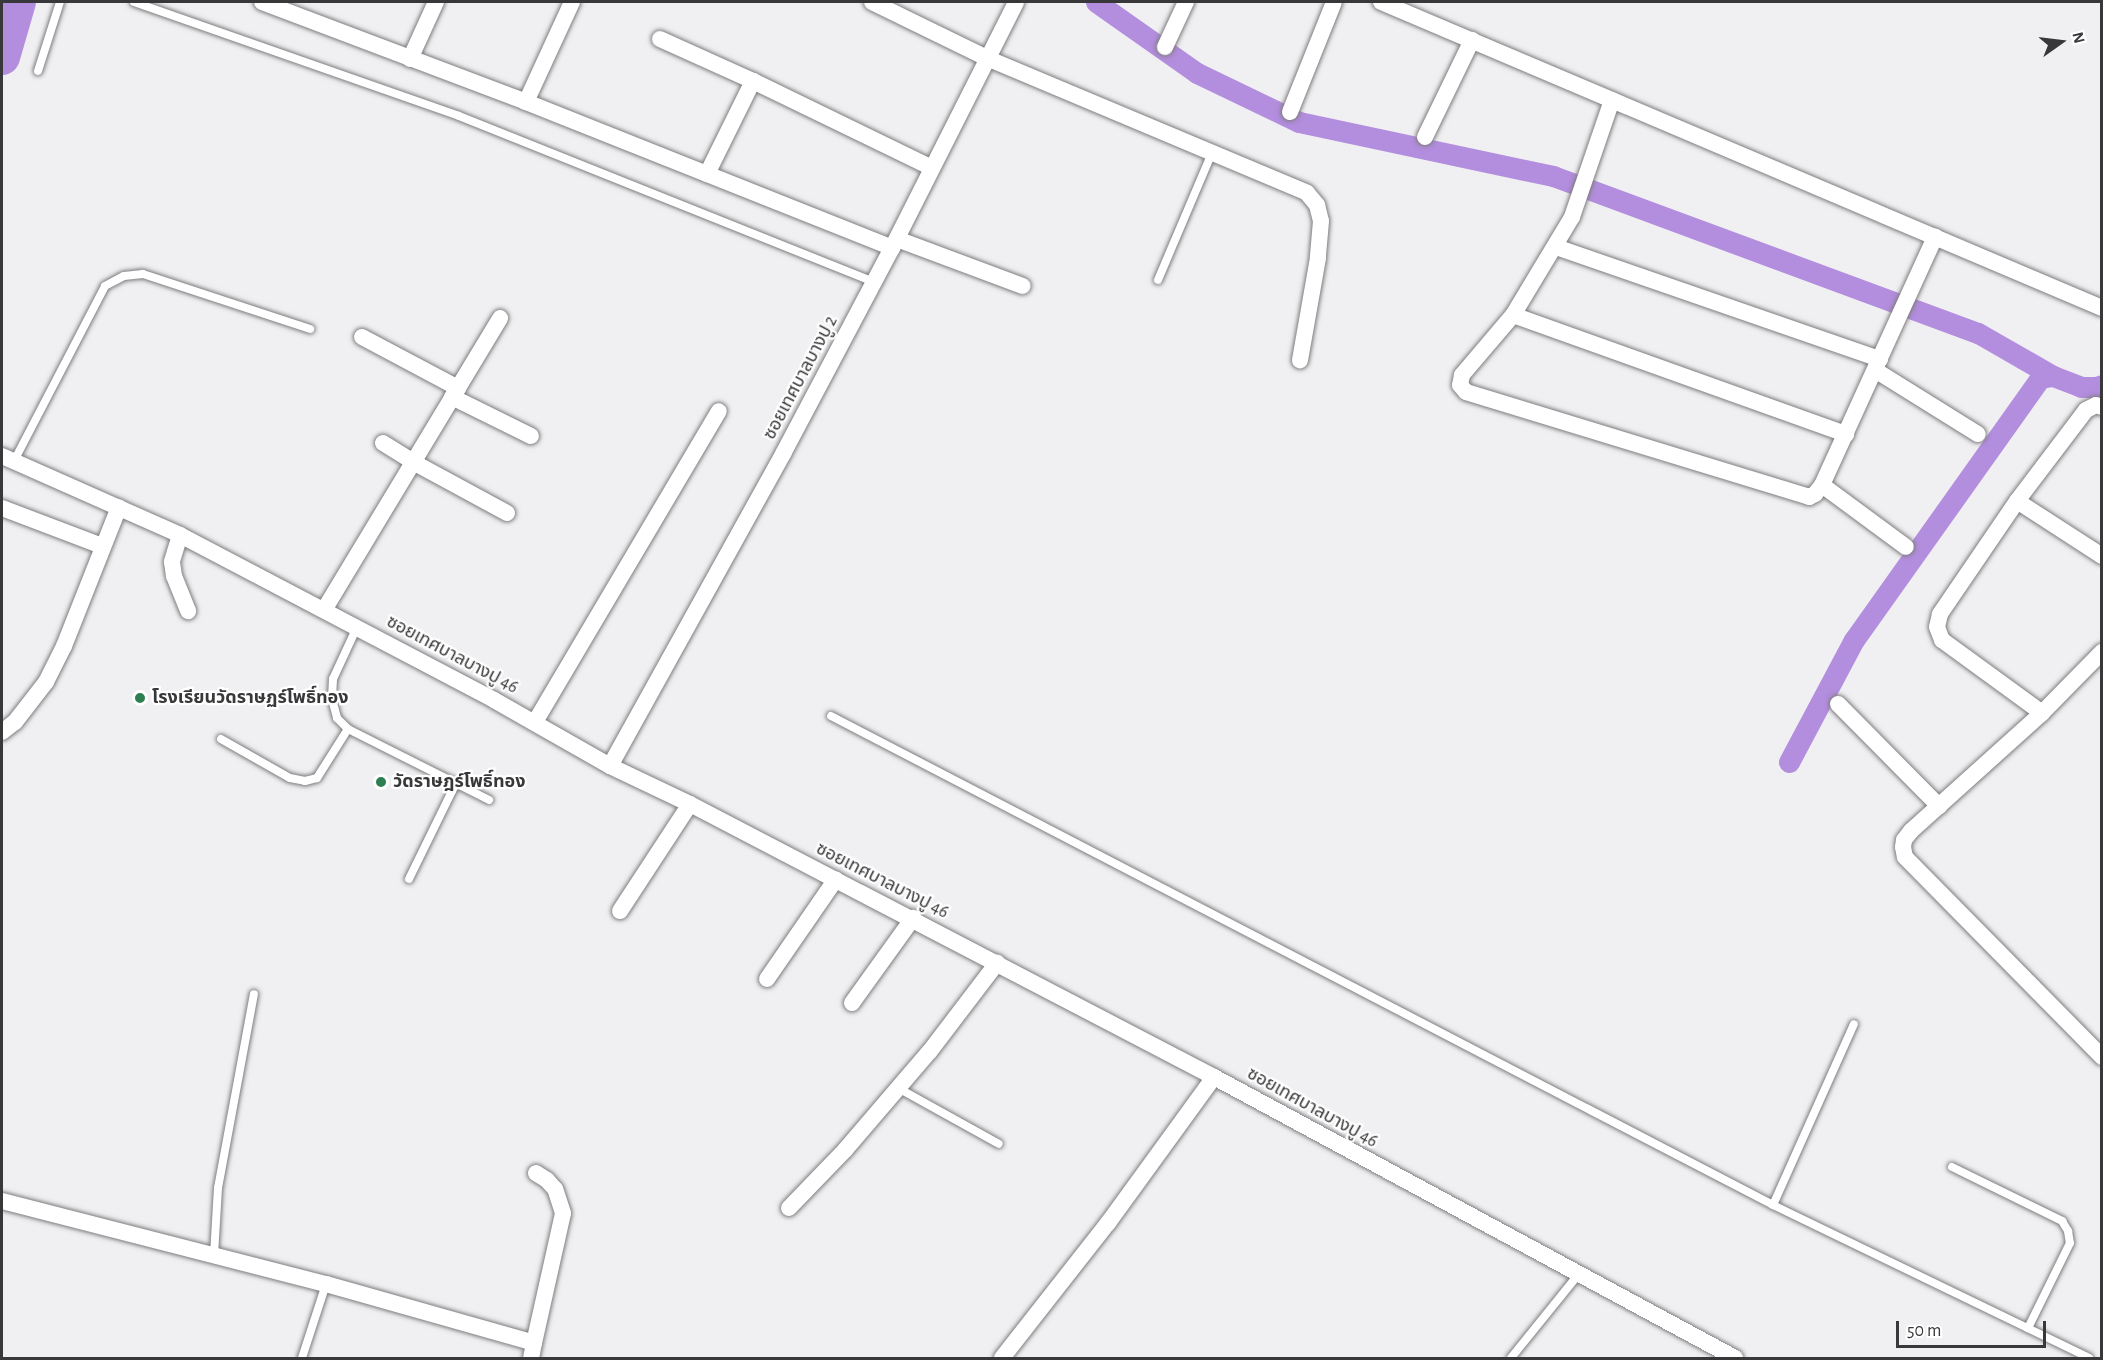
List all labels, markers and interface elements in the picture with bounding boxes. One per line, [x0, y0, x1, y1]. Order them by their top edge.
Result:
north arrow [2031, 12, 2091, 72]
text: N [2069, 30, 2088, 45]
street label: ซอยเทศบาลบางปู 2 [759, 312, 843, 444]
street label: ซอยเทศบาลบางปู 46 [383, 611, 521, 699]
place label: โรงเรียนวัดราษฏร์โพธิ์ทอง [152, 687, 349, 709]
marker: โรงเรียนวัดราษฏร์โพธิ์ทอง [133, 691, 147, 705]
place label: วัดราษฎร์โพธิ์ทอง [393, 771, 525, 793]
marker: วัดราษฎร์โพธิ์ทอง [374, 775, 388, 789]
street label: ซอยเทศบาลบางปู 46 [812, 838, 952, 924]
street label: ซอยเทศบาลบางปู 46 [1243, 1063, 1381, 1153]
scale bar [1899, 1309, 2049, 1347]
text: 50 m [1907, 1322, 1941, 1340]

